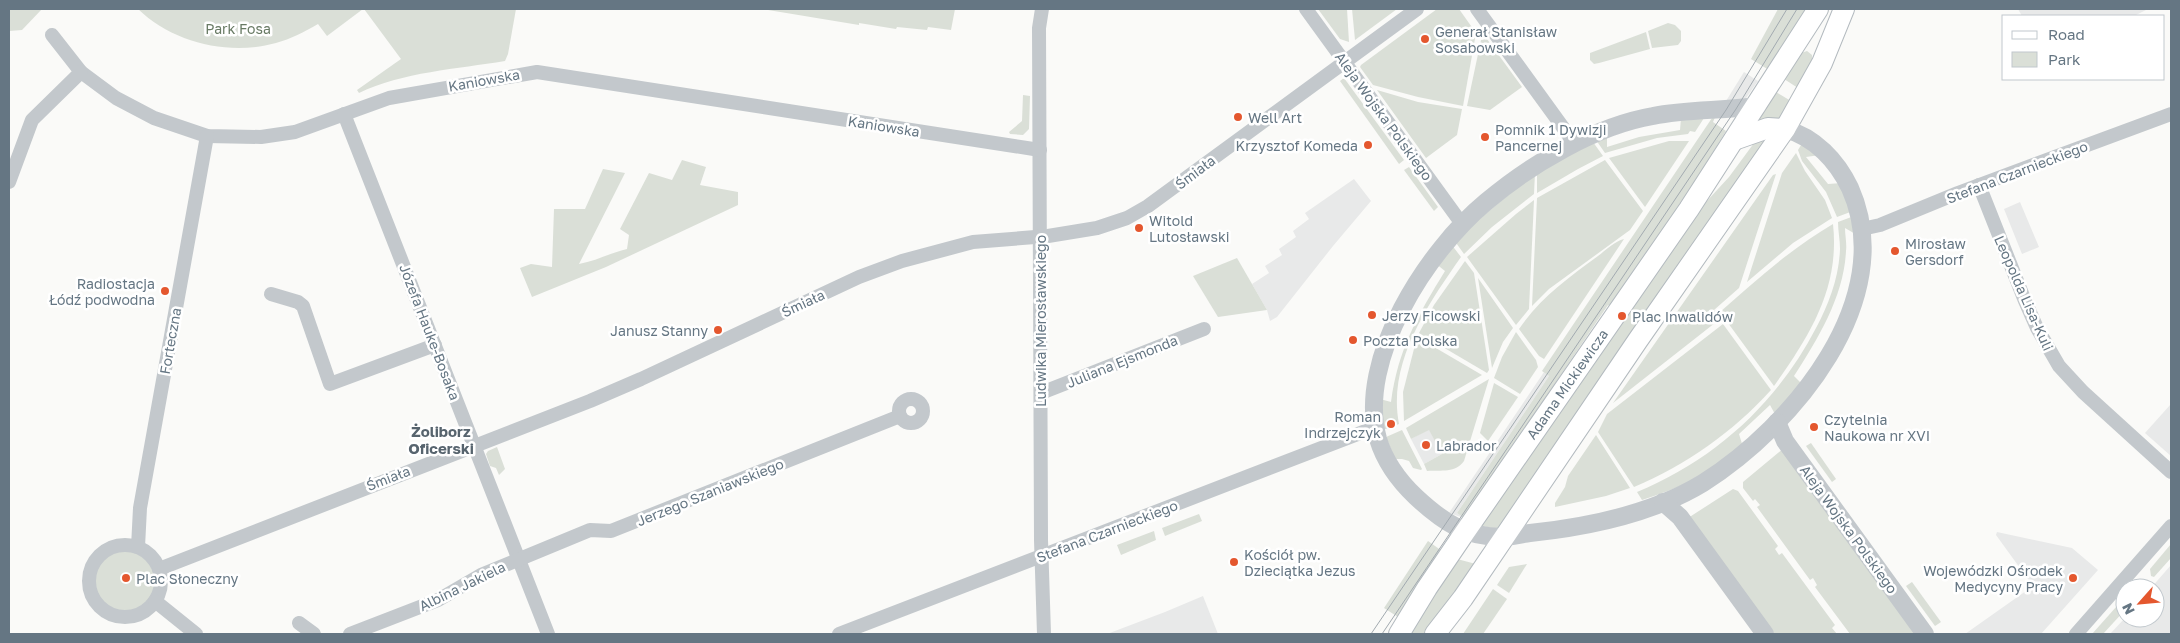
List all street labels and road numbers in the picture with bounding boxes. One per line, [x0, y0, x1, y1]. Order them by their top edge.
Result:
street label: Aleja Wojska Polskiego [1332, 49, 1436, 183]
street label: Kaniowska [447, 65, 521, 95]
street label: Kaniowska [847, 112, 921, 140]
street label: Stefana Czarnieckiego [1944, 137, 2090, 207]
street label: Śmiała [1172, 151, 1218, 193]
street label: Leopolda Lisa-Kuli [1991, 233, 2057, 353]
street label: Ludwika Mierosławskiego [1032, 235, 1049, 407]
street label: Józefa Hauke-Bosaka [396, 262, 464, 402]
street label: Śmiała [779, 286, 827, 320]
street label: Forteczna [156, 306, 184, 376]
street label: Adama Mickiewicza [1523, 326, 1611, 442]
street label: Juliana Ejsmonda [1064, 331, 1180, 391]
street label: Jerzego Szaniawskiego [634, 455, 786, 529]
street label: Śmiała [364, 462, 412, 494]
street label: Aleja Wojska Polskiego [1797, 462, 1901, 596]
street label: Stefana Czarnieckiego [1034, 496, 1180, 566]
street label: Albina Jakiela [416, 558, 508, 614]

